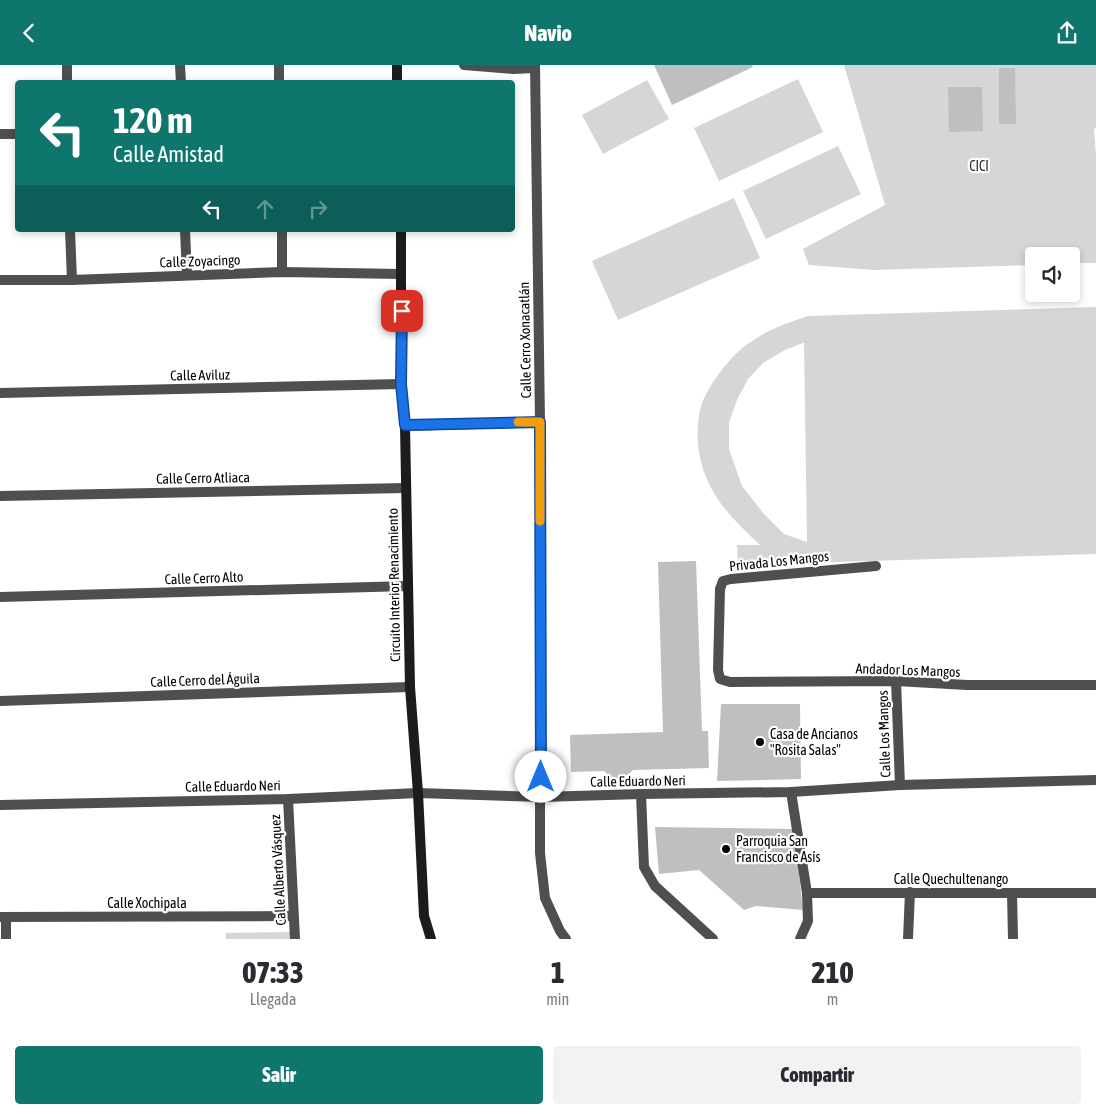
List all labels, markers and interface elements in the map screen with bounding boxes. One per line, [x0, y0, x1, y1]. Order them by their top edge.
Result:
icon: back [15, 19, 43, 47]
icon: share [1053, 19, 1081, 47]
text: Navio [524, 20, 572, 46]
icon: left [30, 100, 95, 165]
text: 120 m [113, 100, 192, 140]
text: Calle Amistad [113, 141, 224, 167]
park label: CICI [969, 158, 989, 174]
icon: left [198, 195, 226, 223]
icon: ahead [251, 195, 279, 223]
icon: right [304, 195, 332, 223]
map controls [1025, 247, 1080, 302]
button: sound [1025, 247, 1080, 302]
street label: Calle Zoyacingo [159, 252, 241, 270]
street label: Calle Cerro Xonacatlán [516, 282, 534, 398]
pin [381, 290, 423, 332]
icon: arrive [388, 297, 416, 325]
street label: Calle Aviluz [170, 366, 230, 384]
street label: Calle Cerro Atliaca [156, 469, 250, 487]
street label: Circuito Interior Renacimiento [385, 508, 403, 662]
street label: Privada Los Mangos [728, 548, 830, 574]
street label: Calle Cerro Alto [164, 569, 244, 587]
street label: Andador Los Mangos [855, 660, 961, 680]
street label: Calle Cerro del Águila [150, 670, 260, 690]
street label: Calle Los Mangos [874, 690, 894, 778]
place label: Casa de Ancianos "Rosita Salas" [770, 726, 858, 758]
marker: Casa de Ancianos "Rosita Salas" [754, 736, 766, 748]
position arrow [514, 750, 566, 802]
street label: Calle Eduardo Neri [590, 772, 686, 790]
street label: Calle Eduardo Neri [185, 777, 281, 795]
street label: Calle Alberto Vásquez [267, 814, 289, 926]
place label: Parroquia San Francisco de Asís [736, 833, 820, 865]
marker: Parroquia San Francisco de Asís [720, 843, 732, 855]
street label: Calle Quechultenango [894, 871, 1008, 887]
street label: Calle Xochipala [107, 895, 187, 911]
text: 07:33 [242, 955, 304, 989]
text: 1 [551, 955, 565, 989]
text: 210 [811, 955, 854, 989]
text: Llegada [250, 990, 296, 1008]
text: min [546, 990, 569, 1008]
text: m [827, 990, 838, 1008]
button: Salir [15, 1046, 543, 1104]
button: Compartir [553, 1046, 1081, 1104]

